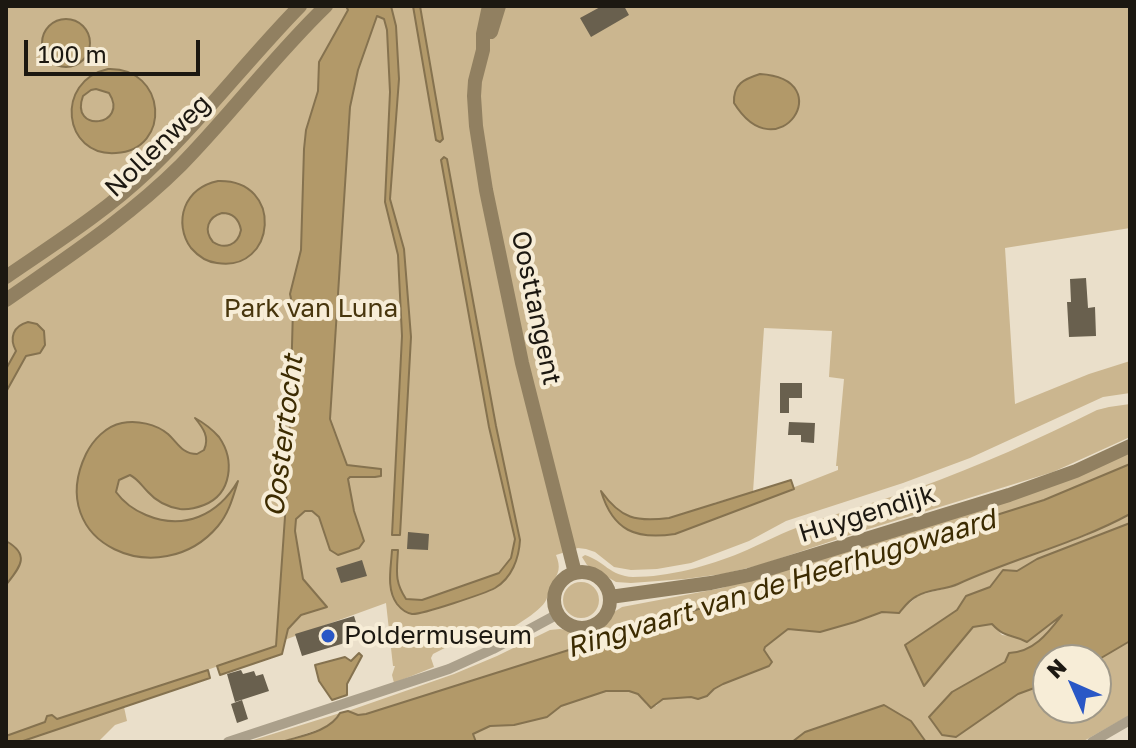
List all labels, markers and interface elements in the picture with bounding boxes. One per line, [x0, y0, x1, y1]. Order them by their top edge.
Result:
scale bar [28, 24, 204, 74]
text: 100 m [38, 39, 107, 68]
street label: Nollenweg [99, 88, 217, 204]
street label: Oosttangent [504, 228, 568, 388]
park label: Park van Luna [224, 293, 398, 325]
water label: Oostertocht [257, 353, 311, 519]
street label: Huygendijk [795, 478, 939, 550]
water label: Ringvaart van de Heerhugowaard [563, 503, 999, 665]
place label: Poldermuseum [344, 620, 532, 652]
marker: Poldermuseum [319, 627, 337, 645]
north arrow [1032, 644, 1112, 724]
text: N [1041, 653, 1072, 684]

